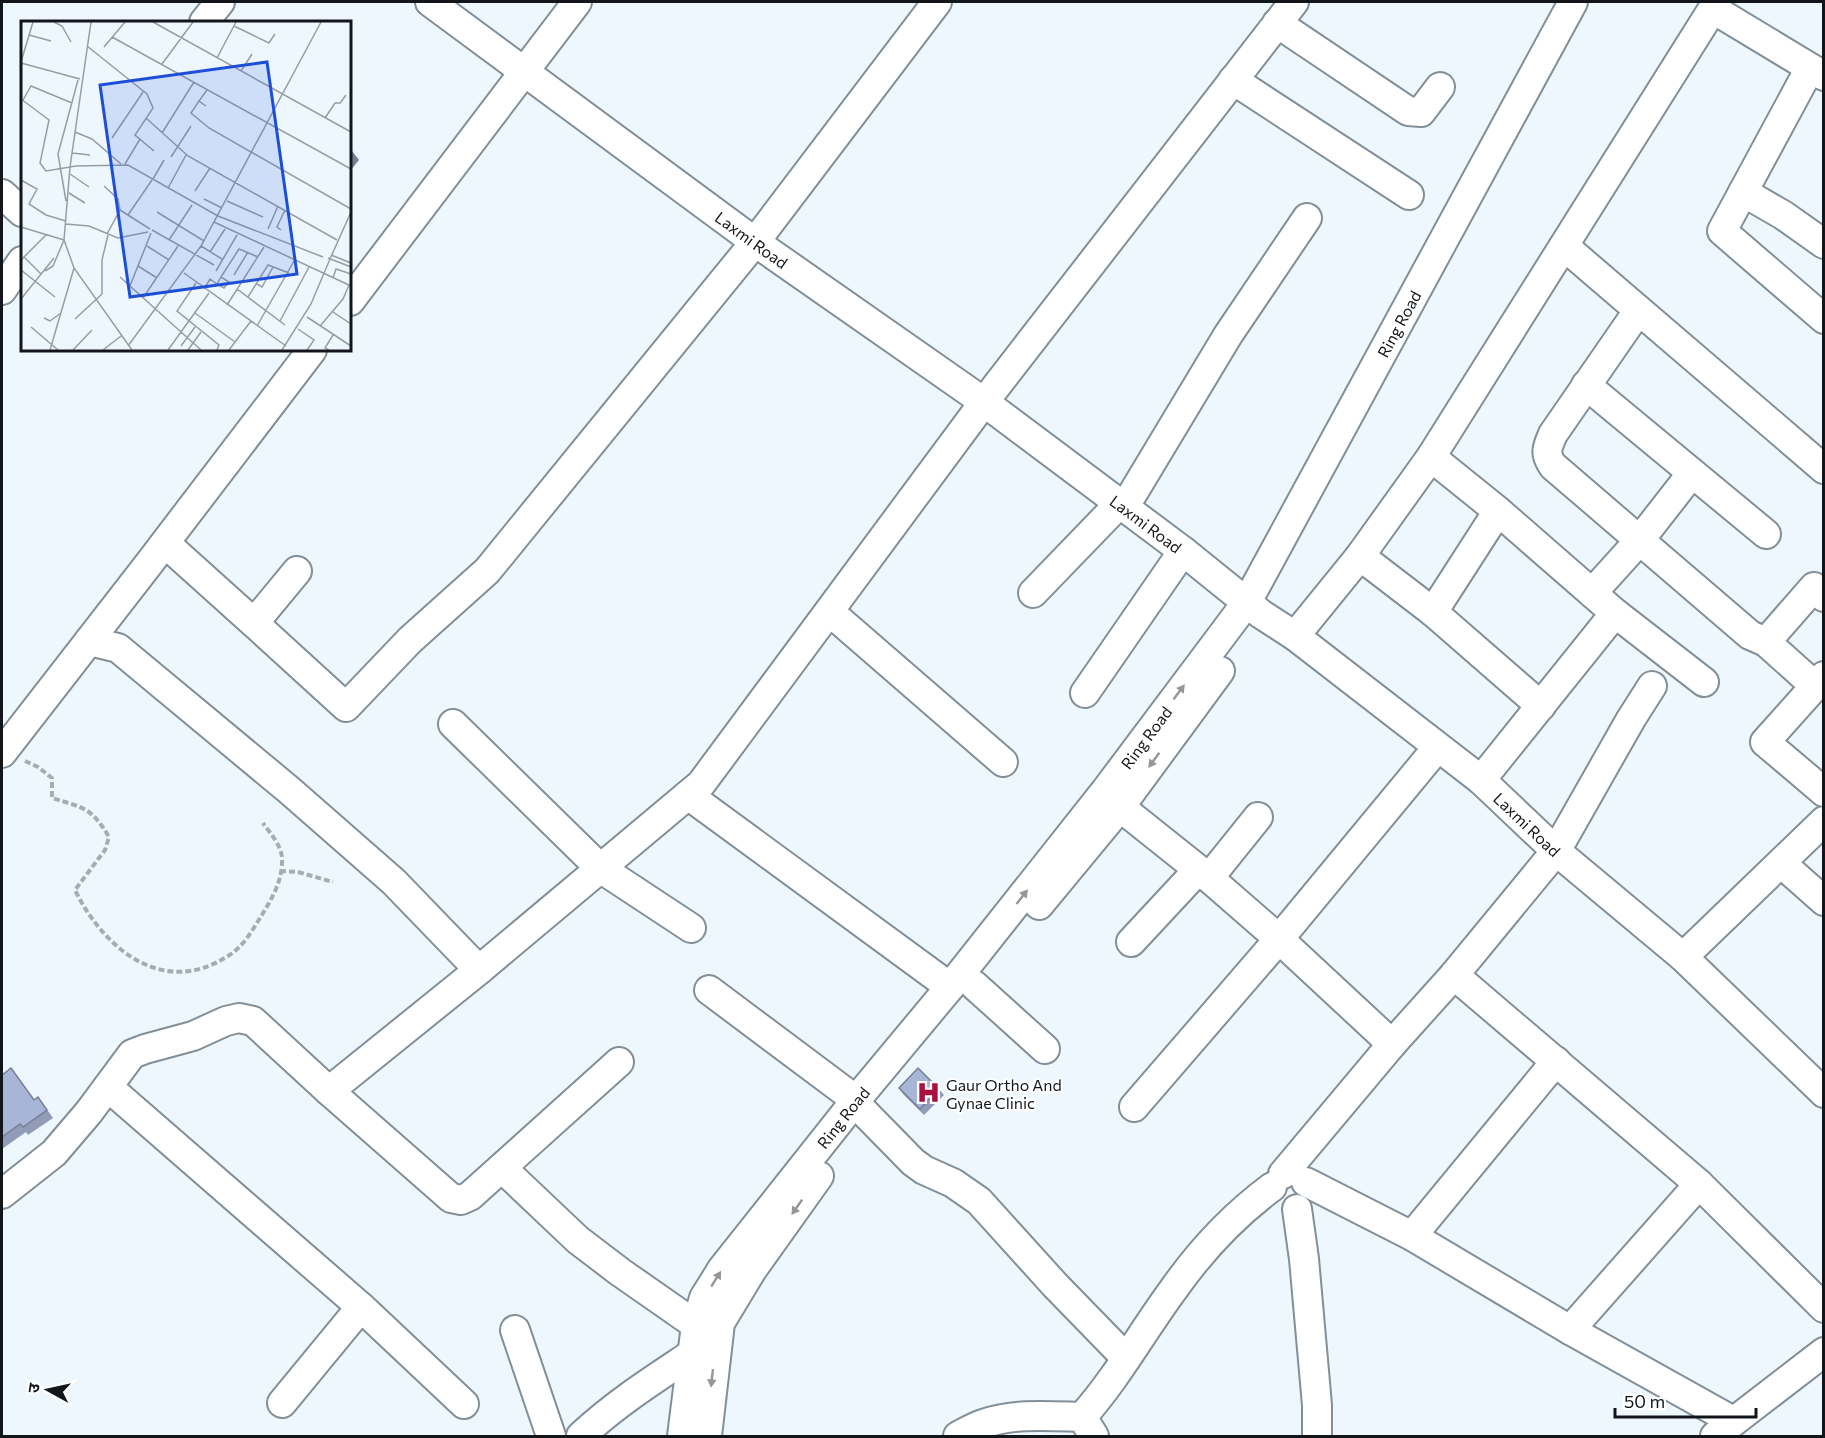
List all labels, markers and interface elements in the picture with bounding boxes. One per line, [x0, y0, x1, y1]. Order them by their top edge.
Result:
inset map [21, 21, 351, 351]
street label: Laxmi Road [712, 207, 792, 272]
street label: Ring Road [1372, 287, 1424, 360]
street label: Laxmi Road [1107, 490, 1186, 556]
one-way arrow [1173, 685, 1185, 701]
street label: Ring Road [1116, 702, 1175, 772]
one-way arrow [1149, 752, 1161, 767]
street label: Laxmi Road [1490, 788, 1565, 860]
one-way arrow [1015, 889, 1028, 905]
place label: Gaur Ortho And Gynae Clinic [946, 1075, 1062, 1112]
hospital icon: Gaur Ortho And Gynae Clinic [915, 1080, 941, 1106]
street label: Ring Road [812, 1083, 873, 1152]
one-way arrow [792, 1199, 803, 1215]
one-way arrow [711, 1271, 722, 1287]
north arrow [18, 1360, 78, 1420]
one-way arrow [708, 1369, 717, 1388]
text: उ [23, 1381, 43, 1394]
scale bar [1615, 1381, 1756, 1419]
text: 50 m [1624, 1390, 1665, 1412]

